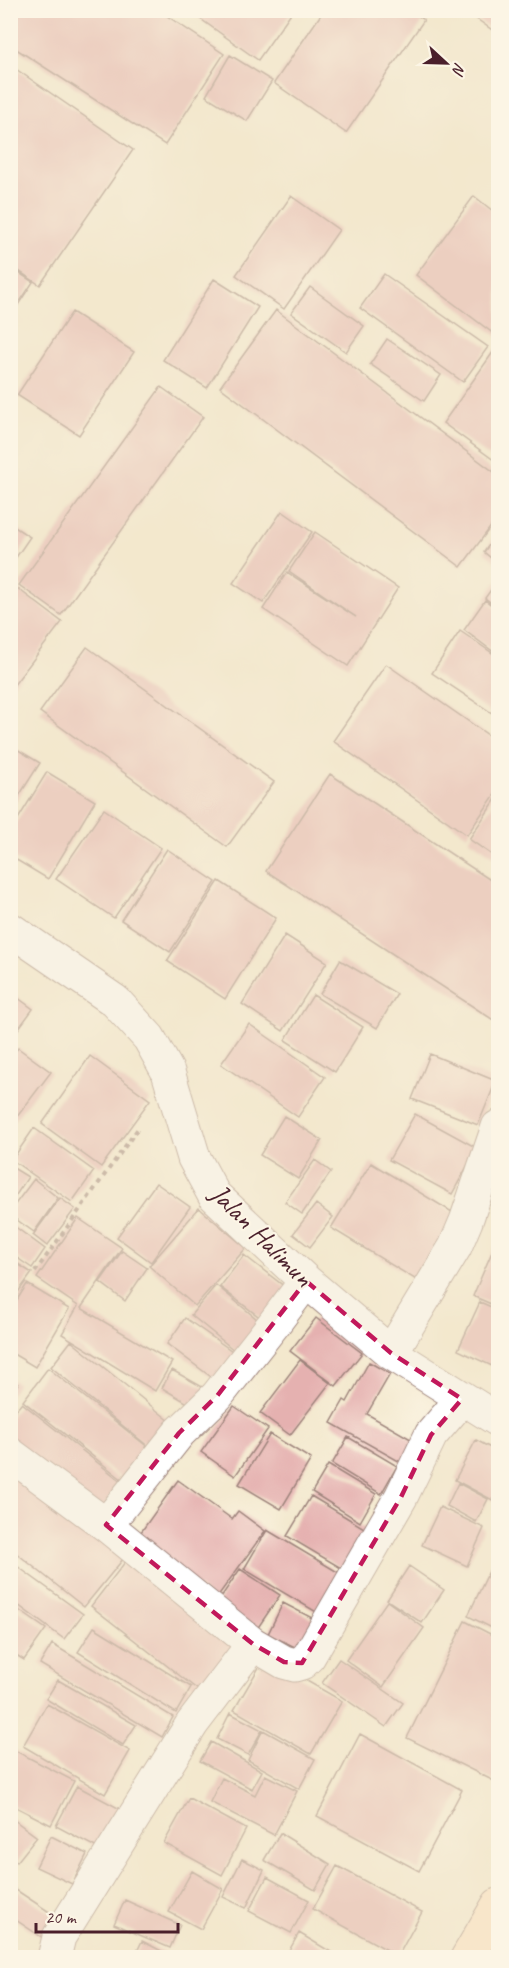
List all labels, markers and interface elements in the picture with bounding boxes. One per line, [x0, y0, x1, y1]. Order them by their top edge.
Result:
north arrow [416, 33, 476, 93]
text: N [447, 60, 470, 79]
street label: Jalan Halimun [202, 1175, 321, 1294]
scale bar [36, 1896, 178, 1934]
text: 20 m [45, 1906, 78, 1928]

